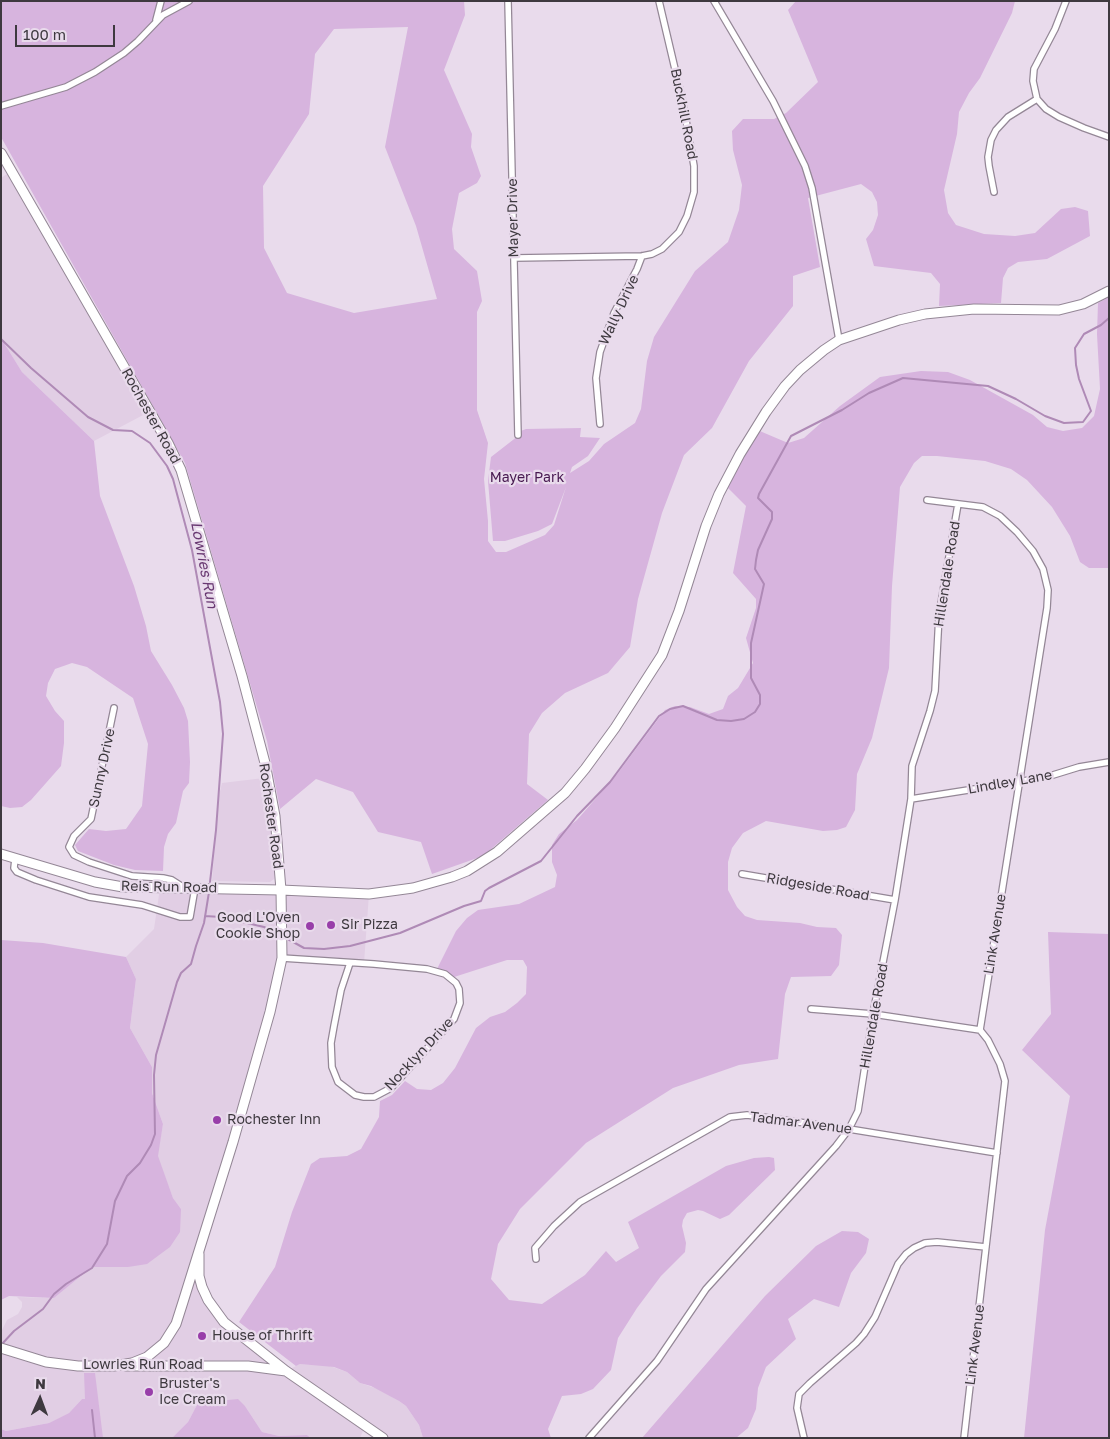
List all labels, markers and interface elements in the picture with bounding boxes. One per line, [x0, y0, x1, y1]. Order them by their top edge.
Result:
scale bar [18, 15, 118, 47]
text: 100 m [23, 25, 66, 43]
street label: Buckhill Road [667, 67, 701, 161]
street label: Mayer Drive [504, 178, 522, 258]
street label: Wally Drive [595, 272, 643, 348]
street label: Rochester Road [118, 365, 184, 467]
park label: Mayer Park [490, 470, 564, 486]
water label: Lowries Run [187, 520, 221, 610]
street label: Hillendale Road [930, 520, 964, 628]
street label: Sunny Drive [85, 727, 119, 809]
street label: Rochester Road [255, 762, 287, 870]
street label: Lindley Lane [967, 766, 1053, 798]
street label: Ridgeside Road [765, 870, 871, 904]
street label: Reis Run Road [121, 878, 217, 896]
street label: Link Avenue [980, 893, 1010, 975]
place label: Good L'Oven Cookie Shop [216, 910, 300, 942]
place label: Sir Pizza [341, 917, 398, 933]
marker: Sir Pizza [325, 919, 337, 931]
marker: Good L'Oven Cookie Shop [304, 920, 316, 932]
street label: Hillendale Road [856, 962, 892, 1070]
street label: Nocklyn Drive [381, 1014, 457, 1094]
street label: Tadmar Avenue [749, 1108, 853, 1138]
place label: Rochester Inn [227, 1112, 321, 1128]
marker: Rochester Inn [211, 1114, 223, 1126]
street label: Link Avenue [962, 1304, 988, 1386]
place label: House of Thrift [212, 1328, 313, 1344]
marker: House of Thrift [196, 1330, 208, 1342]
street label: Lowries Run Road [83, 1357, 203, 1373]
north arrow [15, 1374, 65, 1424]
text: N [35, 1375, 46, 1392]
place label: Bruster's Ice Cream [159, 1376, 226, 1408]
marker: Bruster's Ice Cream [143, 1386, 155, 1398]

